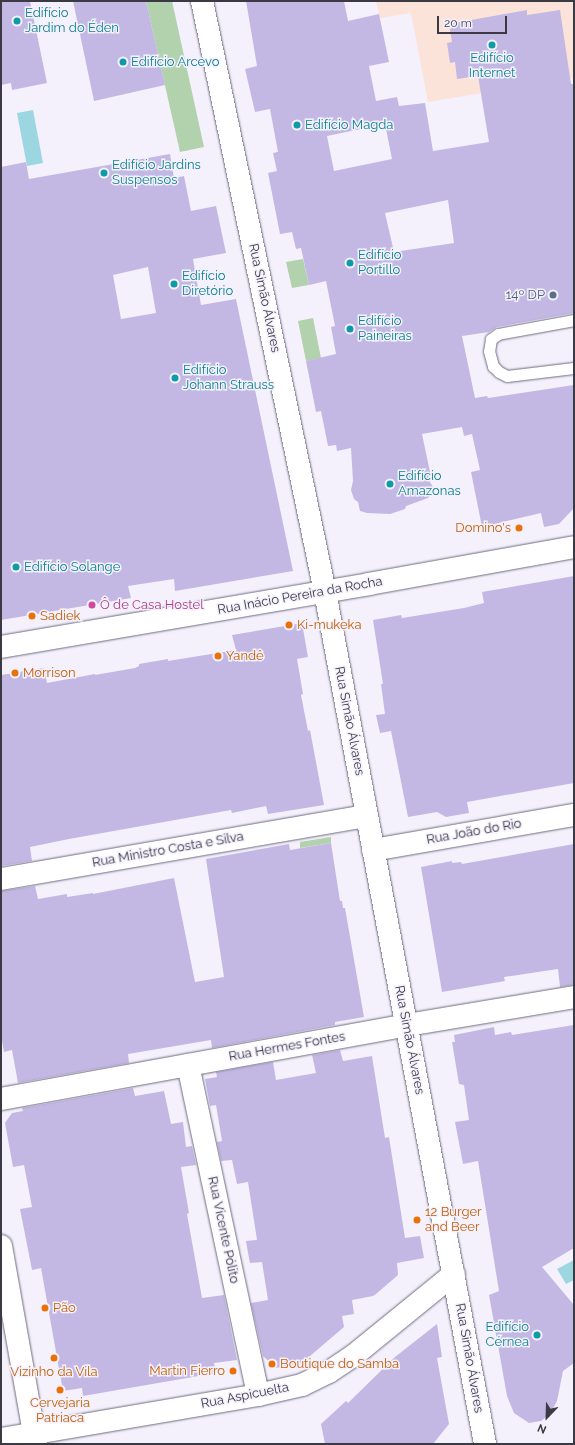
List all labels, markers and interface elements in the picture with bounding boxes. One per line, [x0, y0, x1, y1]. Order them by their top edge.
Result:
place label: Edifício Jardim do Éden [25, 6, 119, 37]
scale bar [439, 8, 509, 34]
marker: Edifício Jardim do Éden [12, 16, 22, 26]
text: 20 m [444, 16, 472, 30]
marker: Edifício Internet [487, 40, 497, 50]
place label: Edifício Internet [469, 51, 515, 82]
place label: Edifício Arcevo [131, 54, 220, 70]
marker: Edifício Arcevo [118, 57, 128, 67]
place label: Edifício Magda [305, 117, 393, 133]
marker: Edifício Magda [292, 120, 302, 130]
place label: Edifício Jardins Suspensos [112, 158, 201, 189]
marker: Edifício Jardins Suspensos [99, 168, 109, 178]
street label: Rua Simão Álvares [245, 242, 283, 354]
place label: Edifício Portillo [358, 248, 401, 279]
marker: Edifício Portillo [345, 258, 355, 268]
place label: Edifício Diretório [182, 269, 233, 300]
marker: Edifício Diretório [169, 279, 179, 289]
place label: 14º DP [506, 287, 545, 303]
marker: 14º DP [548, 290, 558, 300]
place label: Edifício Paineiras [358, 314, 412, 345]
marker: Edifício Paineiras [345, 324, 355, 334]
place label: Edifício Johann Strauss [183, 363, 274, 394]
marker: Edifício Johann Strauss [170, 373, 180, 383]
place label: Edifício Amazonas [398, 469, 461, 500]
marker: Edifício Amazonas [385, 479, 395, 489]
place label: Domino's [455, 520, 511, 536]
marker: Domino's [514, 523, 524, 533]
place label: Edifício Solange [24, 559, 120, 575]
marker: Edifício Solange [11, 562, 21, 572]
street label: Rua Inácio Pereira da Rocha [216, 574, 384, 618]
place label: Ô de Casa Hostel [100, 597, 204, 613]
marker: Ô de Casa Hostel [87, 600, 97, 610]
place label: Sadiek [40, 608, 80, 624]
marker: Sadiek [27, 611, 37, 621]
place label: Ki-mukeka [297, 617, 361, 633]
marker: Ki-mukeka [284, 620, 294, 630]
place label: Yandê [226, 648, 264, 664]
marker: Yandê [213, 651, 223, 661]
place label: Morrison [23, 665, 76, 681]
street label: Rua Simão Álvares [331, 665, 367, 777]
marker: Morrison [10, 668, 20, 678]
street label: Rua João do Rio [425, 816, 523, 848]
street label: Rua Ministro Costa e Silva [91, 829, 245, 871]
street label: Rua Simão Álvares [391, 984, 427, 1096]
street label: Rua Hermes Fontes [228, 1029, 346, 1065]
street label: Rua Vicente Pólito [204, 1175, 242, 1285]
place label: 12 Burger and Beer [425, 1205, 482, 1236]
marker: 12 Burger and Beer [412, 1215, 422, 1225]
place label: Pão [53, 1300, 76, 1316]
street label: Rua Simão Álvares [452, 1302, 486, 1414]
marker: Pão [40, 1303, 50, 1313]
place label: Edifício Cérnea [486, 1320, 529, 1351]
marker: Edifício Cérnea [532, 1330, 542, 1340]
marker: Vizinho da Vila [49, 1353, 59, 1363]
place label: Boutique do Samba [280, 1356, 399, 1372]
marker: Boutique do Samba [267, 1359, 277, 1369]
place label: Martin Fierro [149, 1363, 225, 1379]
place label: Vizinho da Vila [10, 1364, 98, 1380]
marker: Martin Fierro [228, 1366, 238, 1376]
street label: Rua Aspicuelta [199, 1380, 291, 1412]
marker: Cervejaria Patriaca [55, 1385, 65, 1395]
place label: Cervejaria Patriaca [30, 1396, 90, 1427]
north arrow [527, 1397, 567, 1437]
text: N [536, 1421, 549, 1436]

